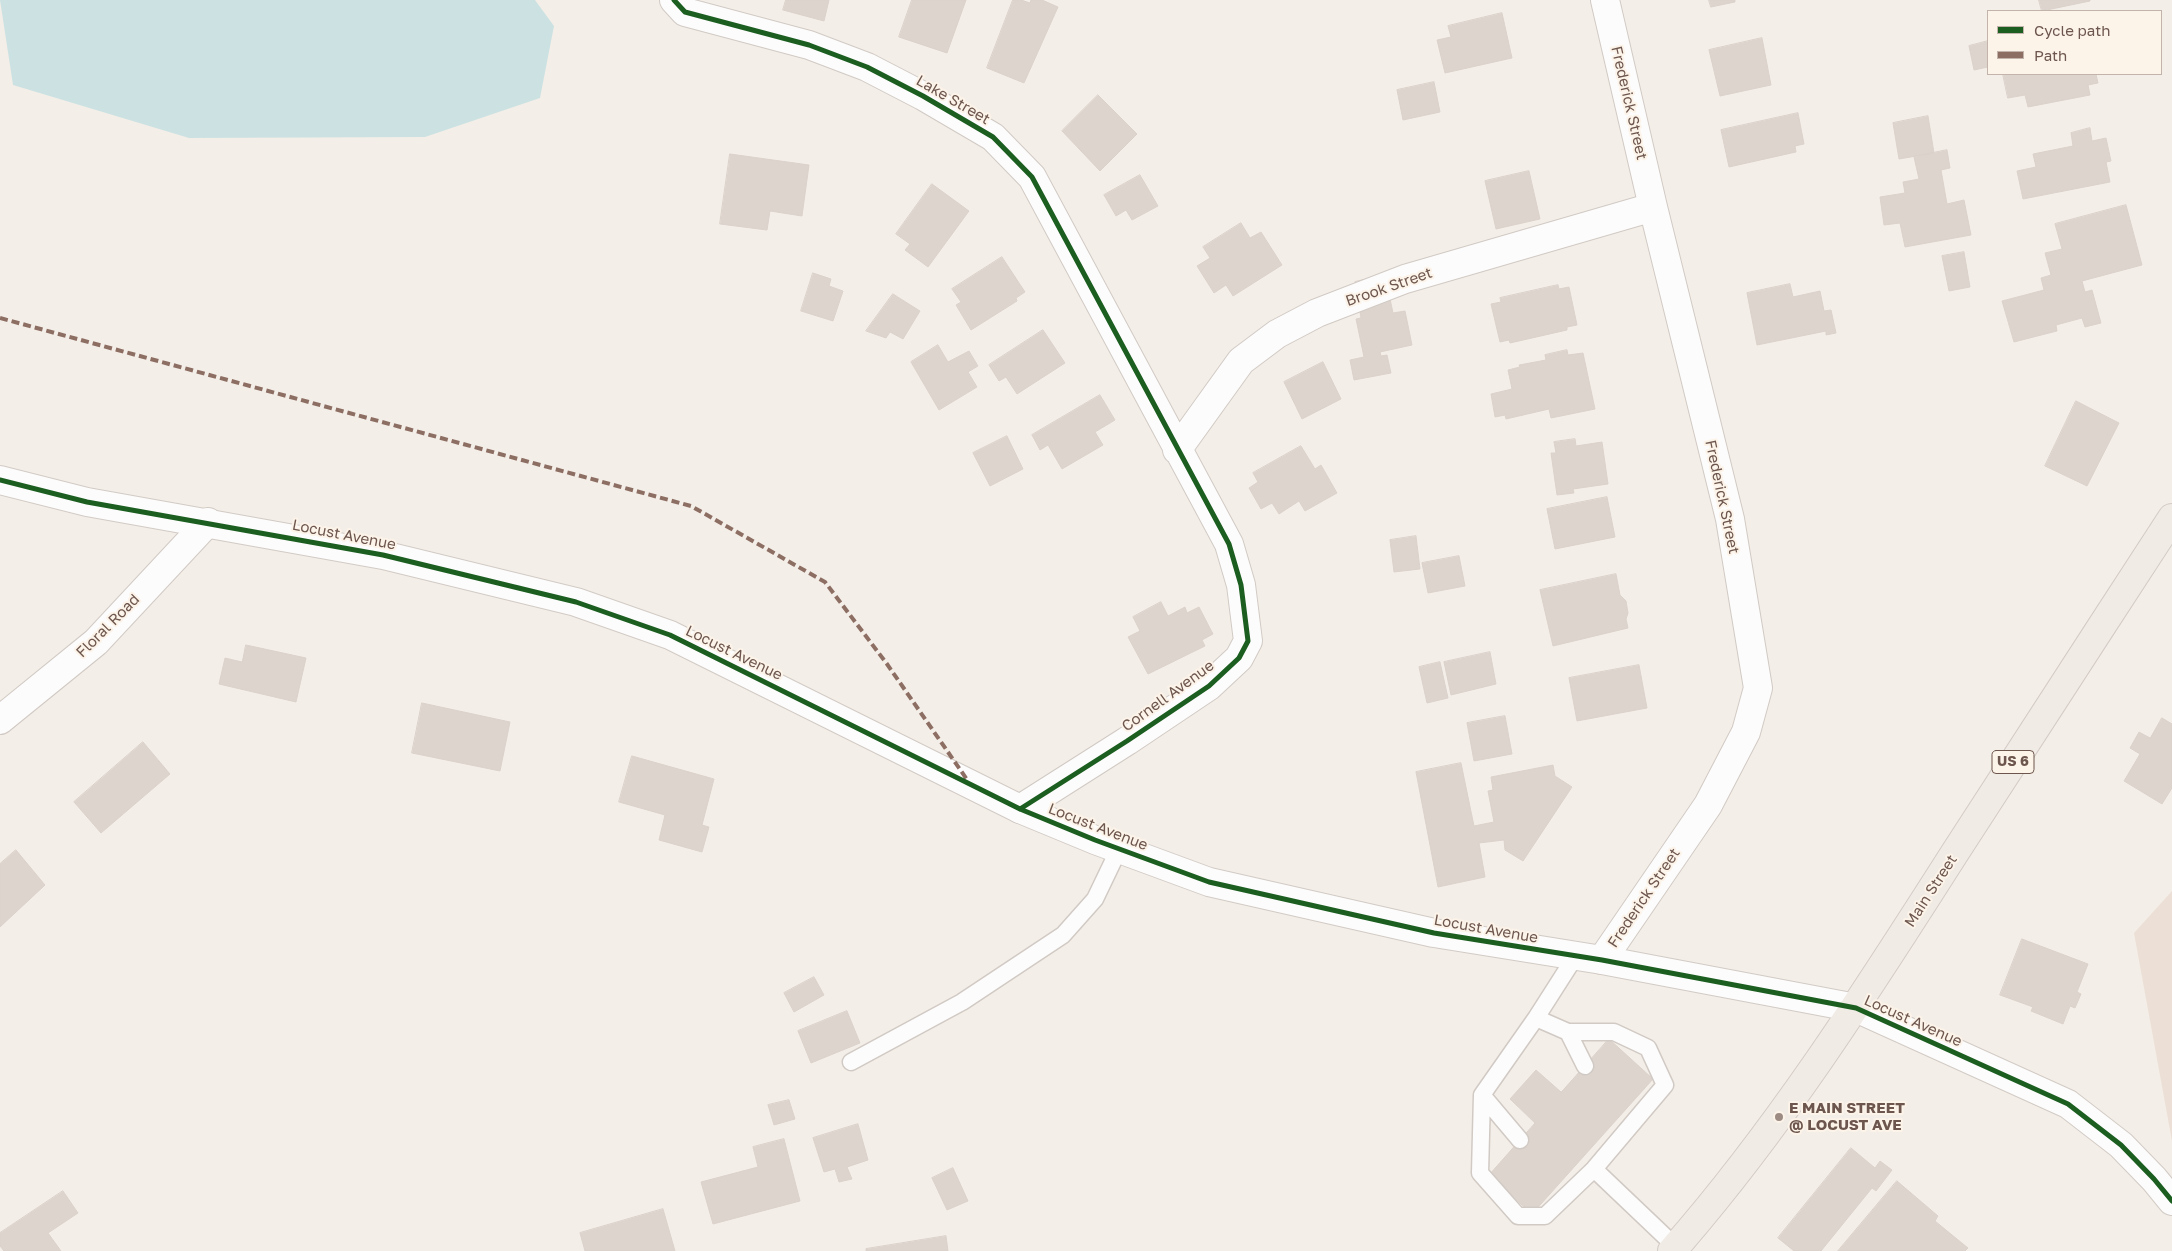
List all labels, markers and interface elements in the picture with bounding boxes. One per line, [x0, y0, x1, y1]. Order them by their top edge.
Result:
legend [1987, 10, 2162, 75]
text: Cycle path [2034, 21, 2110, 39]
street label: Frederick Street [1607, 45, 1651, 161]
text: Path [2034, 46, 2067, 64]
street label: Lake Street [913, 72, 993, 128]
street label: Brook Street [1343, 264, 1435, 310]
street label: Frederick Street [1701, 438, 1743, 556]
street label: Locust Avenue [291, 516, 397, 554]
street label: Floral Road [73, 591, 143, 661]
street label: Locust Avenue [683, 622, 785, 684]
street label: Cornell Avenue [1119, 657, 1217, 735]
road number: US 6 [1992, 750, 2034, 774]
street label: Locust Avenue [1046, 800, 1150, 854]
street label: Frederick Street [1604, 845, 1684, 951]
street label: Main Street [1901, 851, 1961, 931]
street label: Locust Avenue [1433, 911, 1539, 947]
street label: Locust Avenue [1861, 991, 1965, 1051]
place label: E MAIN STREET @ LOCUST AVE [1789, 1099, 1905, 1134]
marker: E MAIN STREET @ LOCUST AVE [1773, 1111, 1785, 1123]

